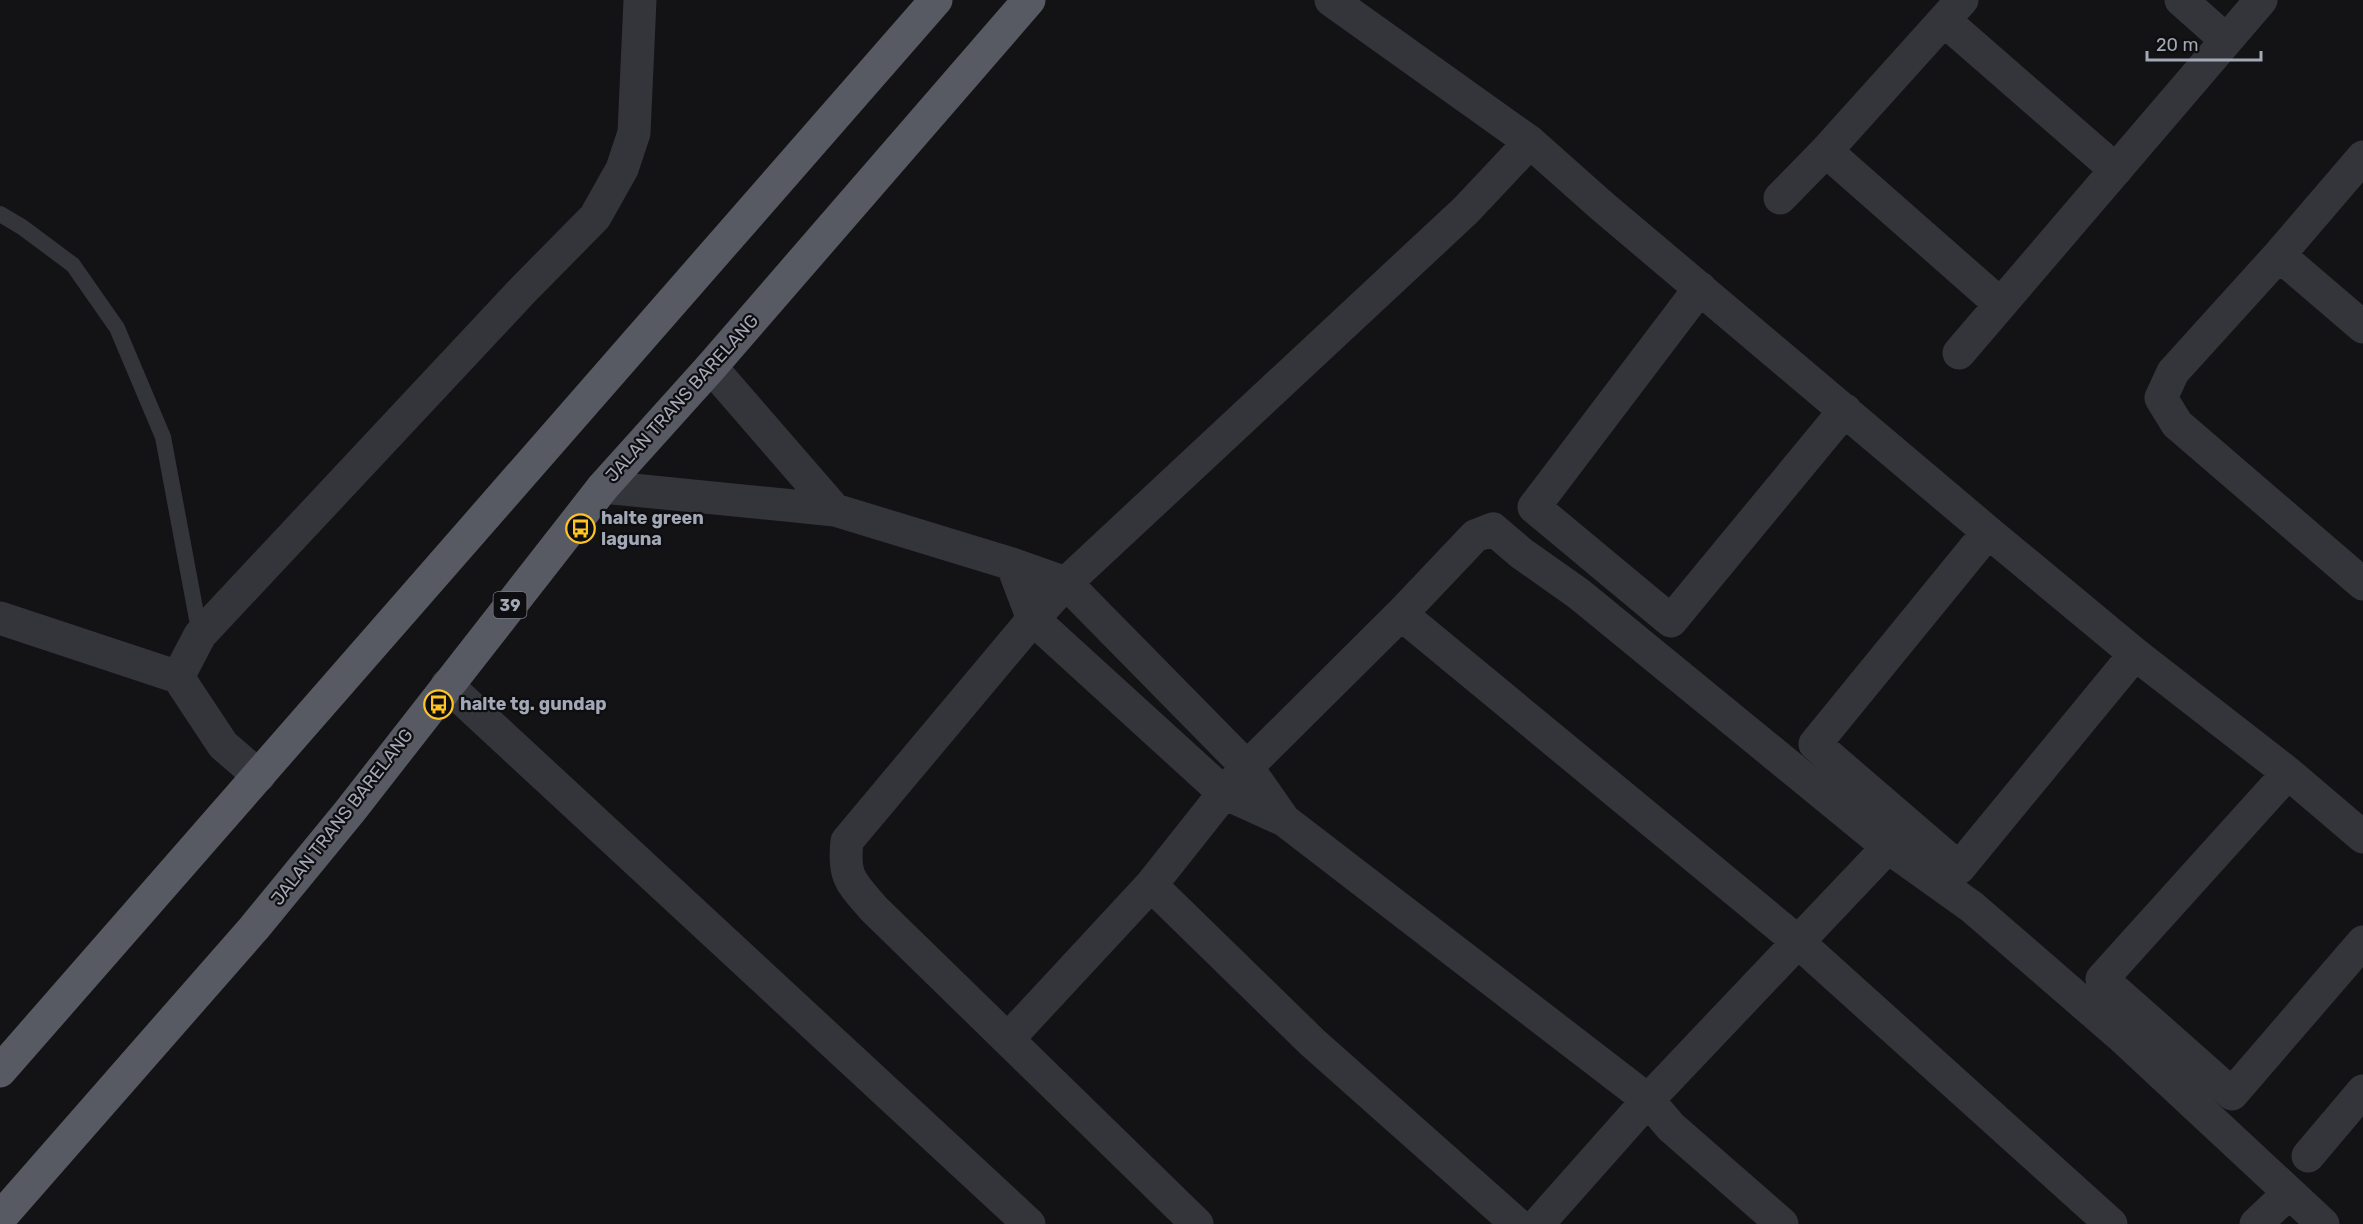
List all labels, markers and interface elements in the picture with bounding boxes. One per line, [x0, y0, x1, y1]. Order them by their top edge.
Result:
scale bar [2147, 24, 2261, 62]
text: 20 m [2156, 34, 2198, 56]
street label: JALAN TRANS BARELANG [601, 310, 763, 486]
place label: halte green laguna [601, 507, 704, 550]
bus stop icon: halte green laguna [564, 512, 596, 544]
road number: 39 [494, 592, 526, 618]
bus stop icon: halte tg. gundap [423, 688, 455, 720]
place label: halte tg. gundap [460, 693, 607, 715]
street label: JALAN TRANS BARELANG [266, 724, 418, 910]

